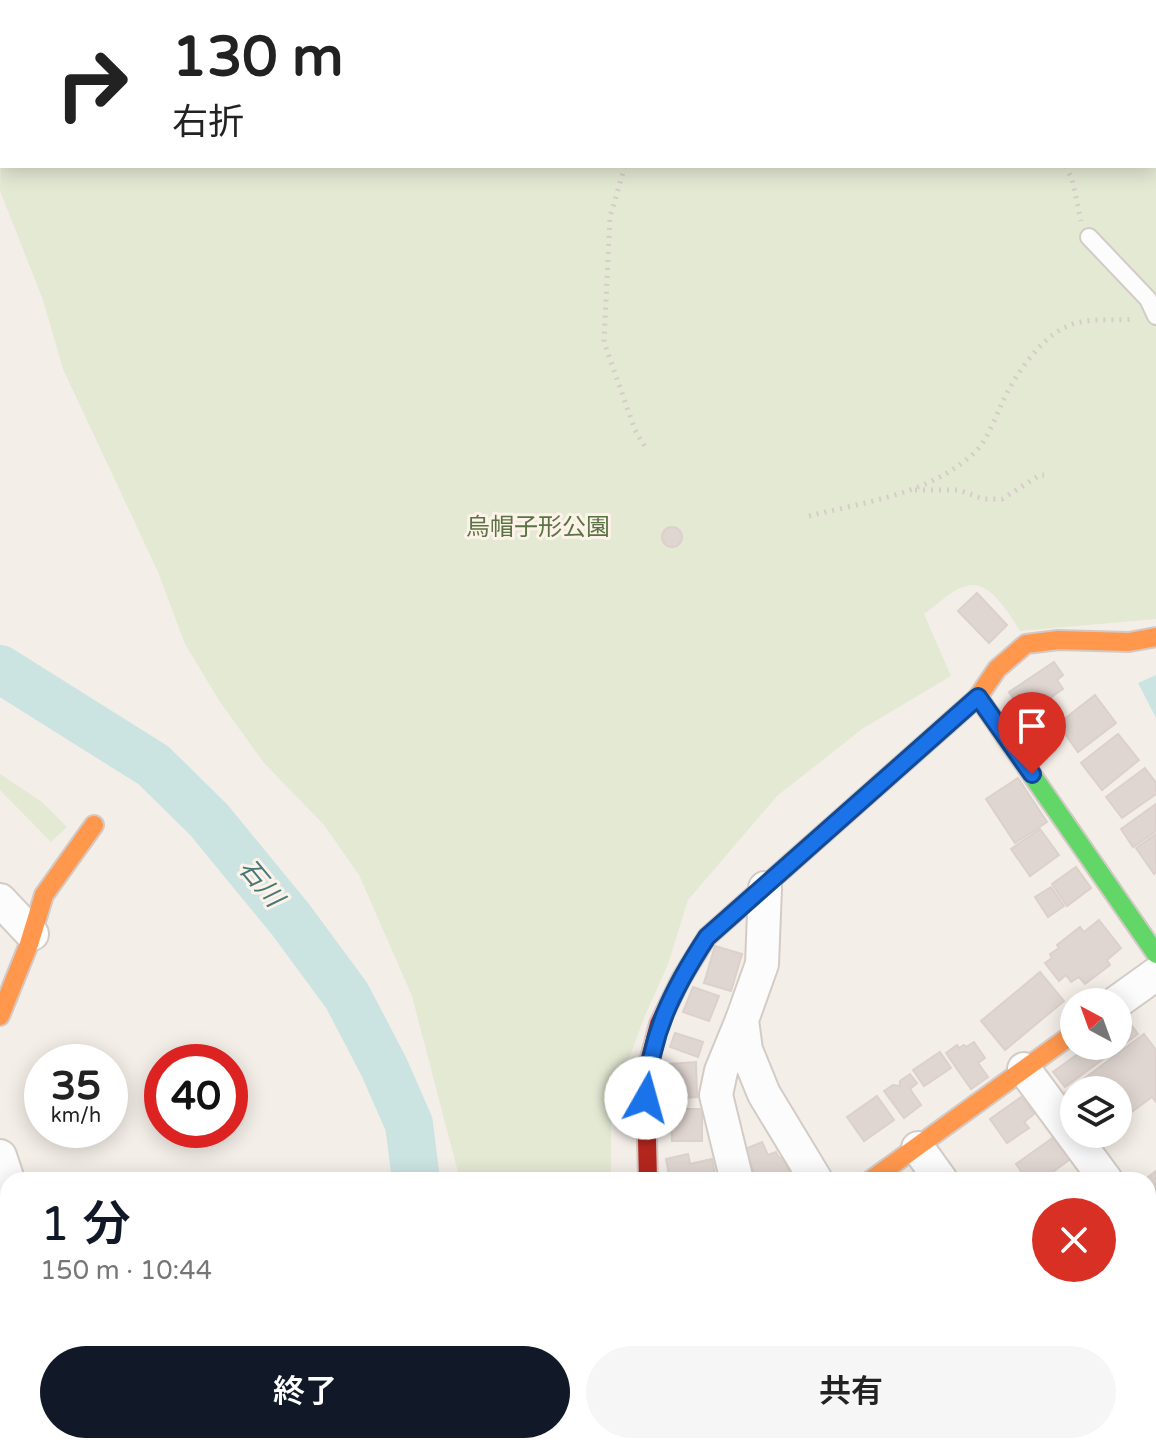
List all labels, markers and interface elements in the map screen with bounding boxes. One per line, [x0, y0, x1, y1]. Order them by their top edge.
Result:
text: 130 m [172, 24, 343, 91]
icon: right [40, 32, 144, 136]
text: 右折 [172, 101, 244, 144]
park label: 烏帽子形公園 [466, 513, 610, 542]
pin [998, 692, 1066, 774]
icon: arrive [1010, 704, 1054, 748]
water label: 石川 [232, 853, 292, 915]
north arrow [1060, 988, 1132, 1060]
map controls [1060, 988, 1132, 1148]
speed limit sign: 40 [144, 1044, 248, 1148]
position arrow [604, 1056, 688, 1140]
text: 35 [51, 1062, 101, 1110]
button: layers [1060, 1076, 1132, 1148]
text: km/h [51, 1104, 101, 1128]
text: 1 分 [40, 1196, 131, 1254]
button: close [1032, 1198, 1116, 1282]
text: 150 m · 10:44 [40, 1255, 212, 1286]
button: 終了 [40, 1346, 570, 1438]
button: 共有 [586, 1346, 1116, 1438]

